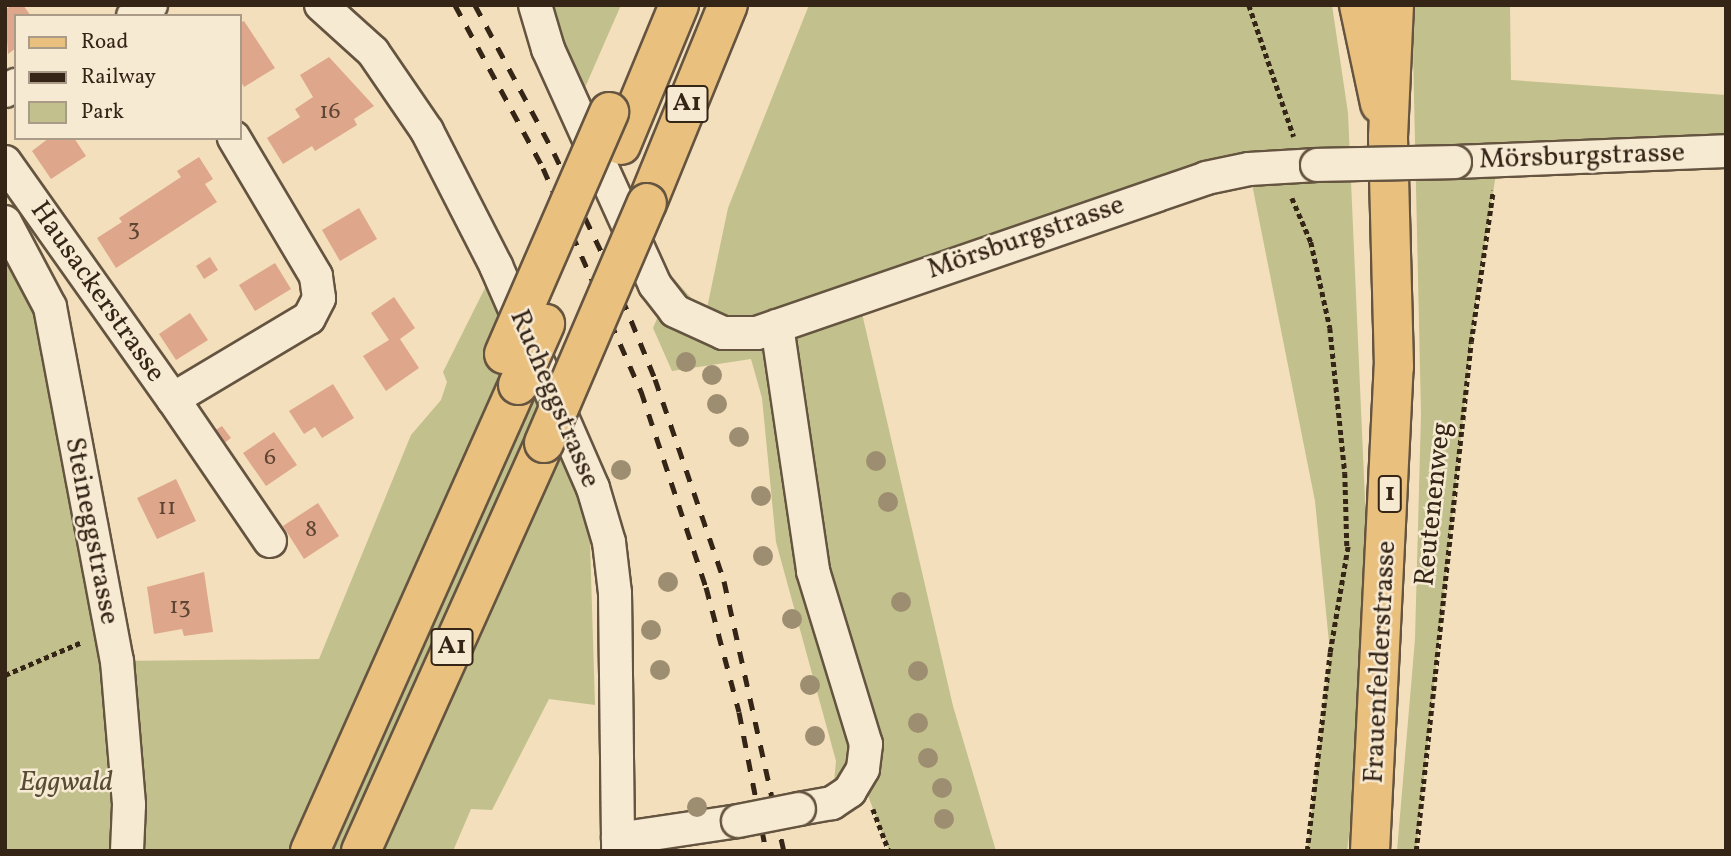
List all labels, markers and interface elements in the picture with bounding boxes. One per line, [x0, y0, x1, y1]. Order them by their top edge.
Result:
legend [14, 14, 242, 140]
text: Road [81, 28, 128, 57]
text: Railway [81, 63, 156, 92]
road number: A1 [664, 82, 710, 127]
text: Park [81, 98, 124, 127]
house number: 16 [319, 99, 341, 127]
street label: Mörsburgstrasse [1478, 137, 1686, 177]
street label: Mörsburgstrasse [923, 189, 1129, 287]
street label: Hausackerstrasse [22, 195, 172, 389]
house number: 3 [128, 216, 140, 244]
street label: Rucheggstrasse [501, 305, 607, 493]
street label: Reutenenweg [1409, 420, 1459, 588]
street label: Steineggstrasse [56, 435, 126, 627]
house number: 6 [264, 445, 276, 473]
road number: 1 [1378, 472, 1402, 516]
house number: 11 [158, 495, 176, 523]
house number: 8 [305, 517, 317, 545]
street label: Frauenfelderstrasse [1358, 540, 1404, 784]
house number: 13 [169, 594, 191, 622]
road number: A1 [429, 624, 475, 670]
park label: Eggwald [19, 766, 113, 800]

